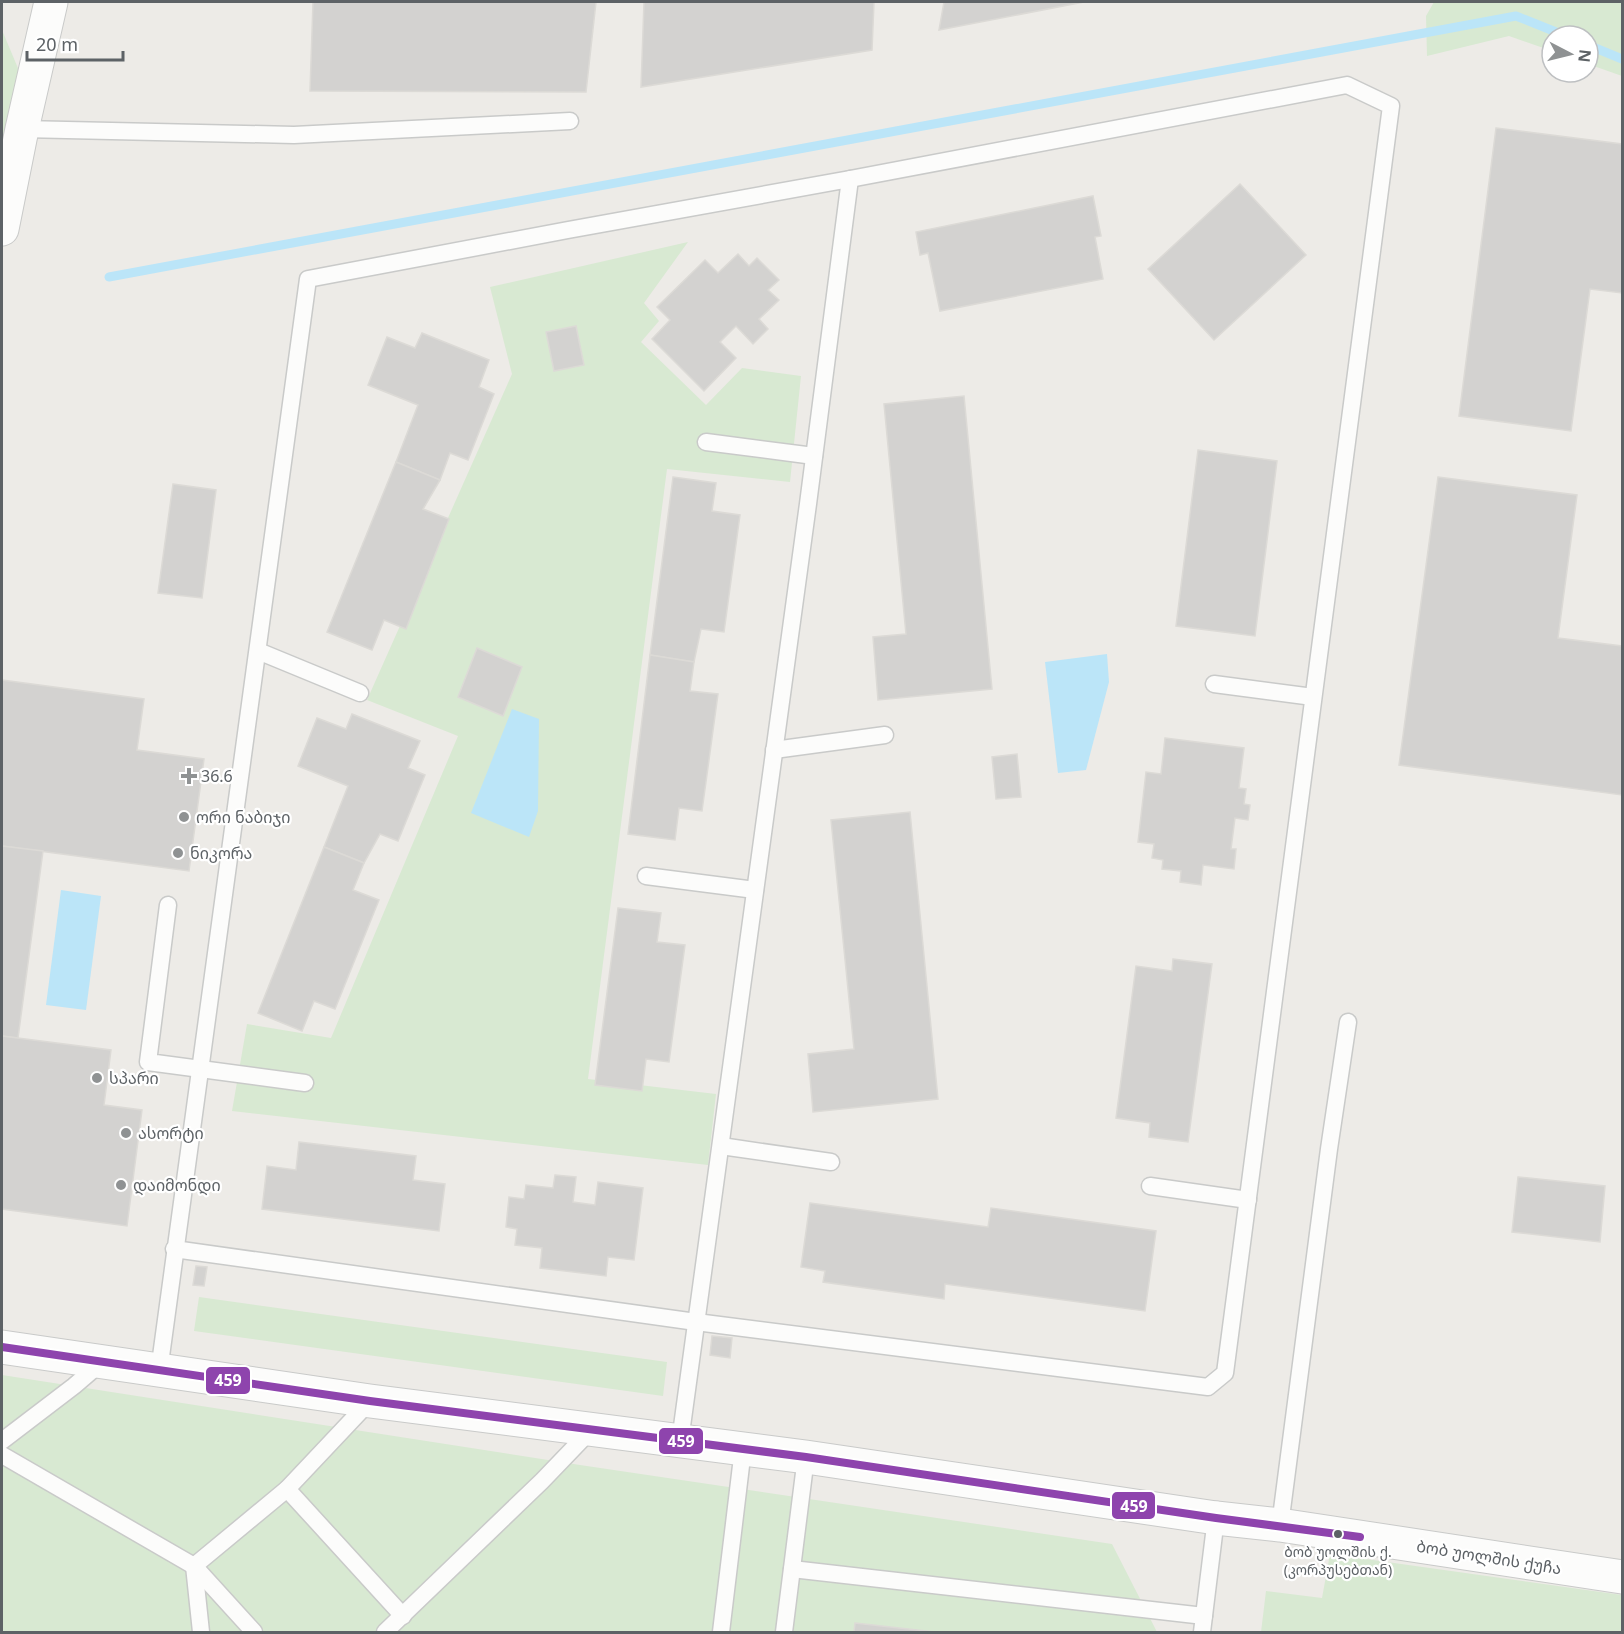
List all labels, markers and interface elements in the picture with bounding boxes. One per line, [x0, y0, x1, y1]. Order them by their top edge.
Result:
scale bar [27, 24, 123, 62]
north arrow [1540, 24, 1600, 84]
text: 20 m [36, 32, 78, 56]
text: N [1573, 48, 1597, 64]
place label: 36.6 [201, 765, 233, 787]
marker: 36.6 [182, 769, 196, 783]
place label: ორი ნაბიჯი [196, 806, 290, 828]
marker: ორი ნაბიჯი [177, 810, 191, 824]
place label: ნიკორა [190, 842, 252, 864]
marker: ნიკორა [171, 846, 185, 860]
place label: სპარი [109, 1067, 159, 1089]
marker: სპარი [90, 1071, 104, 1085]
place label: ასორტი [138, 1122, 204, 1144]
marker: ასორტი [119, 1126, 133, 1140]
place label: დაიმონდი [133, 1174, 221, 1196]
marker: დაიმონდი [114, 1178, 128, 1192]
line badge: 459 [205, 1366, 251, 1395]
text: 459 [214, 1369, 242, 1391]
line badge: 459 [658, 1427, 704, 1455]
text: 459 [667, 1430, 695, 1452]
line badge: 459 [1111, 1491, 1156, 1520]
text: 459 [1120, 1495, 1148, 1517]
marker: ბობ უოლშის ქ. (კორპუსებთან) [1332, 1528, 1344, 1540]
street label: ბობ უოლშის ქუჩა [1415, 1535, 1563, 1579]
place label: ბობ უოლშის ქ. (კორპუსებთან) [1284, 1542, 1392, 1579]

